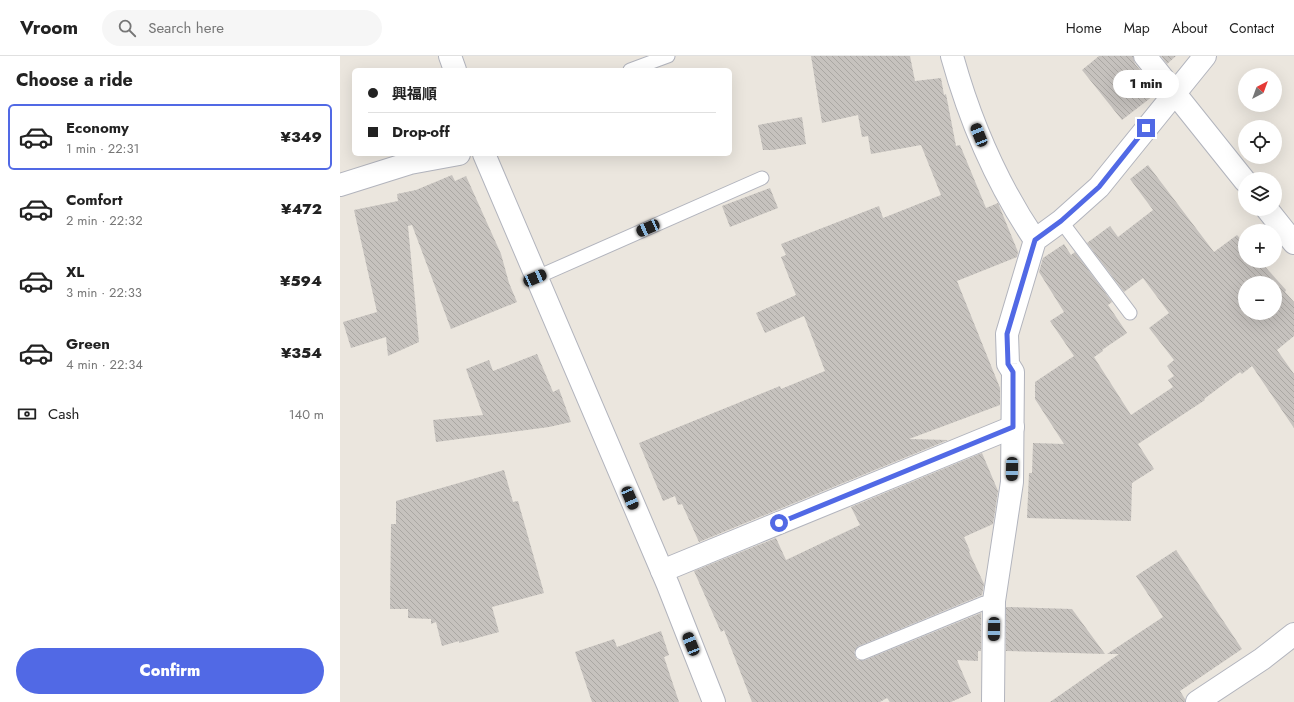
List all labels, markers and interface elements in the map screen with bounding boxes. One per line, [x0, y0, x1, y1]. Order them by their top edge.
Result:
search box [102, 10, 382, 46]
text: Vroom [20, 14, 78, 41]
icon: search [116, 17, 138, 39]
text: Search here [148, 17, 224, 39]
text: Home [1066, 18, 1102, 38]
text: Map [1124, 18, 1150, 38]
text: About [1172, 18, 1207, 38]
text: Contact [1229, 18, 1274, 38]
text: Choose a ride [16, 67, 133, 93]
north arrow [1238, 68, 1282, 112]
map controls [1238, 68, 1282, 320]
callout: 1 min [1113, 70, 1179, 98]
text: 1 min [1130, 74, 1162, 93]
text: 興福順 [392, 83, 437, 105]
text: Economy [66, 117, 129, 139]
icon: car [18, 119, 54, 155]
route end [1137, 119, 1155, 137]
button: locate [1238, 120, 1282, 164]
text: Drop-off [392, 121, 450, 143]
car [969, 122, 989, 148]
text: ¥349 [280, 126, 322, 148]
text: 1 min · 22:31 [66, 139, 139, 158]
button: layers [1238, 172, 1282, 216]
text: Comfort [66, 189, 123, 211]
icon: car [18, 191, 54, 227]
text: ¥472 [281, 198, 322, 220]
text: 2 min · 22:32 [66, 211, 143, 230]
car [635, 218, 661, 238]
button: + [1238, 224, 1282, 268]
text: XL [66, 261, 84, 283]
icon: car [18, 263, 54, 299]
car [522, 268, 548, 288]
text: ¥594 [280, 270, 322, 292]
button: − [1238, 276, 1282, 320]
text: 3 min · 22:33 [66, 283, 142, 302]
text: Green [66, 333, 110, 355]
icon: car [18, 335, 54, 371]
text: ¥354 [281, 342, 322, 364]
text: 4 min · 22:34 [66, 355, 143, 374]
icon: cash [16, 403, 38, 425]
text: Cash [48, 403, 79, 425]
text: 140 m [289, 405, 324, 424]
car [1006, 457, 1018, 481]
car [620, 485, 640, 511]
route start [770, 514, 788, 532]
car [988, 617, 1000, 641]
car [681, 631, 701, 657]
button: Confirm [16, 648, 324, 694]

